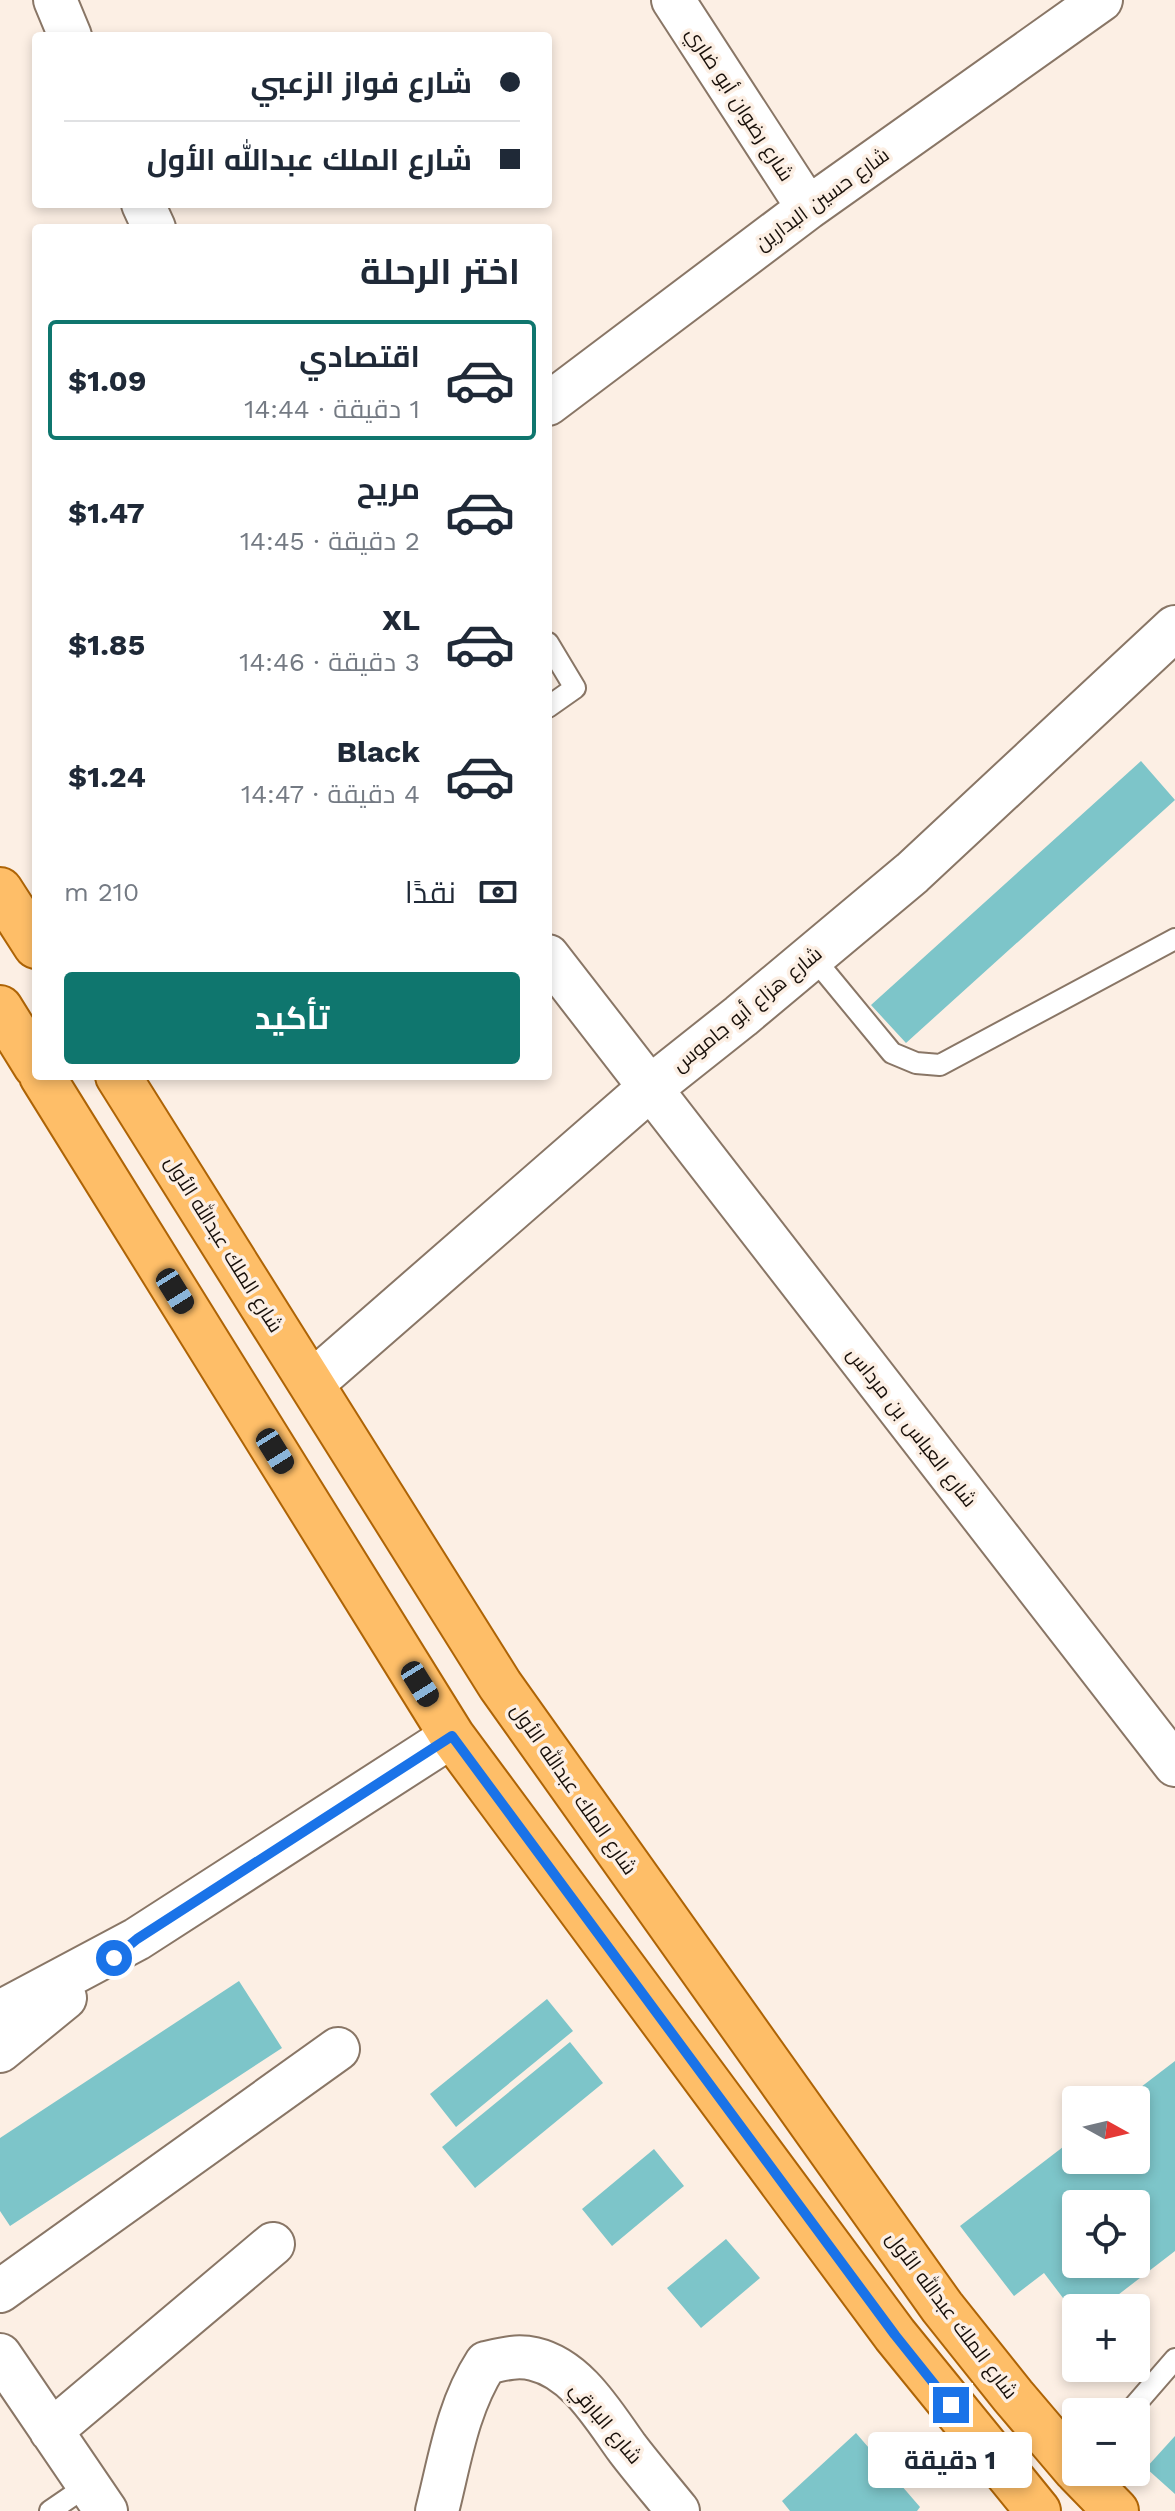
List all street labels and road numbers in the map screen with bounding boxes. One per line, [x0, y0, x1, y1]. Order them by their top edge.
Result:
street label: شارع رضوان أبو ضاري [678, 22, 799, 188]
street label: شارع حسين البدارين [750, 142, 895, 257]
street label: شارع هزاع أبو جاموس [667, 941, 828, 1078]
street label: شارع الملك عبدالله الأول [158, 1151, 289, 1338]
street label: شارع العباس بن مرداس [841, 1342, 982, 1513]
street label: شارع الملك عبدالله الأول [504, 1698, 643, 1880]
street label: شارع الملك عبدالله الأول [880, 2226, 1024, 2405]
street label: شارع البارقي [562, 2377, 647, 2471]

